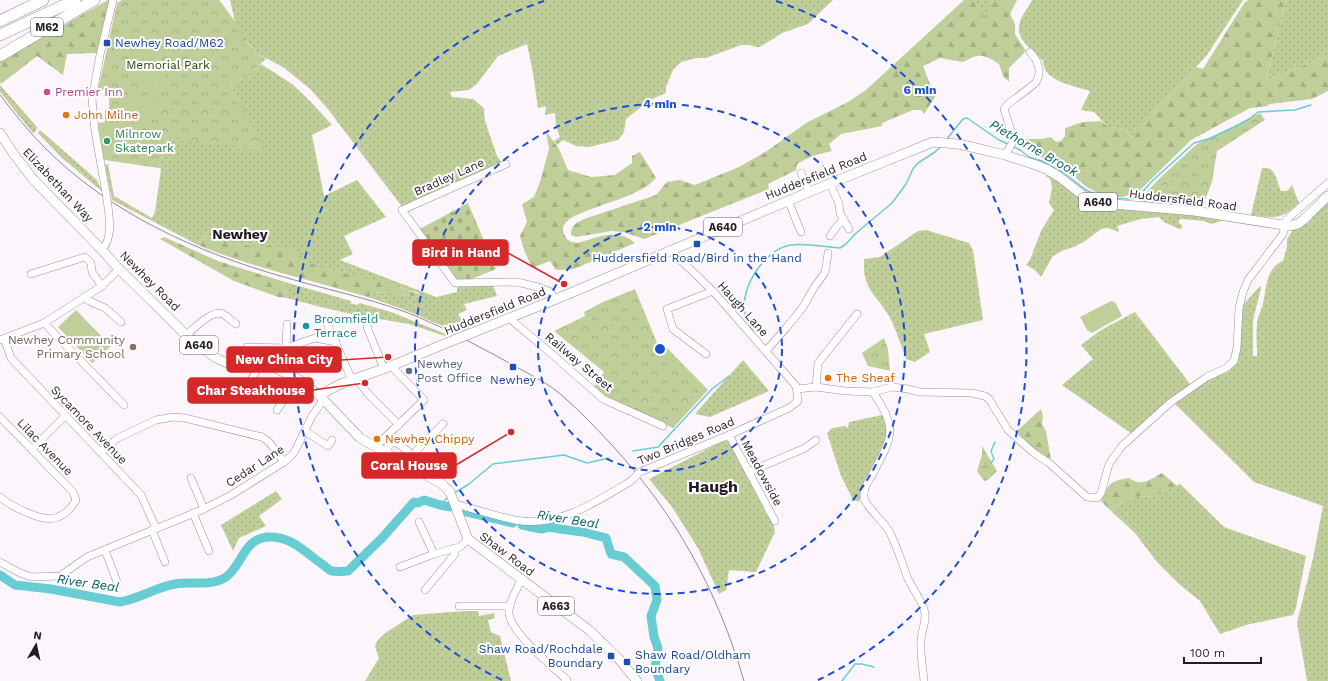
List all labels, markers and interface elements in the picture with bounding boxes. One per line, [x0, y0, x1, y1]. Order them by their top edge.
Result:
road number: M62 [31, 18, 63, 36]
place label: Newhey Road/M62 [115, 36, 224, 50]
marker: Newhey Road/M62 [102, 38, 112, 48]
park label: Memorial Park [126, 58, 210, 72]
text: 6 min [903, 83, 937, 97]
place label: Premier Inn [55, 85, 123, 99]
marker: Premier Inn [42, 87, 52, 97]
text: 4 min [643, 97, 677, 111]
place label: John Milne [74, 108, 138, 122]
marker: John Milne [61, 110, 71, 120]
water label: Piethorne Brook [987, 117, 1082, 180]
place label: Milnrow Skatepark [115, 127, 174, 155]
marker: Milnrow Skatepark [102, 136, 112, 146]
street label: Elizabethan Way [20, 145, 96, 226]
street label: Huddersfield Road [763, 149, 869, 203]
street label: Bradley Lane [412, 155, 486, 199]
street label: Huddersfield Road [1128, 186, 1238, 214]
road number: A640 [1079, 193, 1117, 211]
road number: A640 [704, 218, 742, 236]
text: 2 min [644, 220, 676, 234]
district label: Newhey [212, 226, 268, 242]
marker: Huddersfield Road/Bird in the Hand [692, 239, 702, 249]
callout: Bird in Hand [413, 240, 508, 265]
text: Bird in Hand [422, 245, 500, 260]
street label: Newhey Road [117, 248, 183, 314]
place label: Huddersfield Road/Bird in the Hand [592, 251, 802, 265]
street label: Haugh Lane [715, 279, 771, 339]
street label: Huddersfield Road [442, 284, 548, 338]
place label: Broomfield Terrace [314, 312, 378, 340]
marker: Broomfield Terrace [301, 321, 311, 331]
street label: Railway Street [542, 330, 616, 394]
place label: Newhey Community Primary School [8, 333, 126, 361]
road number: A640 [180, 336, 218, 354]
marker: Newhey Community Primary School [128, 342, 138, 352]
centre of rings [653, 342, 667, 356]
callout: New China City [227, 347, 341, 372]
text: New China City [235, 352, 333, 367]
place label: Newhey Post Office [417, 357, 482, 385]
marker: Newhey [508, 362, 518, 372]
marker: Newhey Post Office [404, 366, 414, 376]
place label: The Sheaf [836, 371, 895, 385]
place label: Newhey [490, 373, 537, 387]
marker: The Sheaf [823, 373, 833, 383]
callout: Char Steakhouse [188, 378, 313, 403]
street label: Sycamore Avenue [48, 383, 130, 467]
text: Char Steakhouse [196, 383, 306, 398]
street label: Two Bridges Road [635, 414, 737, 468]
street label: Lilac Avenue [14, 416, 76, 478]
place label: Newhey Chippy [385, 432, 475, 446]
marker: Newhey Chippy [372, 434, 382, 444]
street label: Meadowside [739, 438, 785, 508]
street label: Cedar Lane [223, 442, 287, 490]
callout: Coral House [362, 453, 456, 478]
text: Coral House [370, 458, 448, 473]
district label: Haugh [688, 477, 738, 496]
water label: River Beal [536, 507, 600, 531]
street label: Shaw Road [477, 529, 537, 579]
water label: River Beal [56, 571, 120, 595]
road number: A663 [538, 597, 574, 615]
north arrow [16, 625, 56, 665]
text: N [32, 629, 43, 643]
scale bar [1184, 639, 1261, 665]
place label: Shaw Road/Rochdale Boundary [479, 642, 604, 670]
text: 100 m [1190, 646, 1225, 660]
place label: Shaw Road/Oldham Boundary [635, 648, 751, 676]
marker: Shaw Road/Rochdale Boundary [606, 651, 616, 661]
marker: Shaw Road/Oldham Boundary [622, 657, 632, 667]

